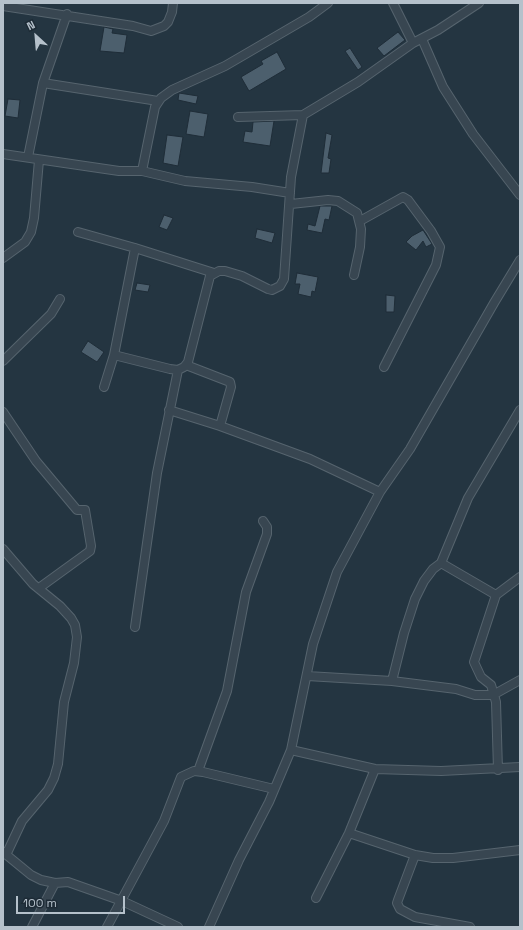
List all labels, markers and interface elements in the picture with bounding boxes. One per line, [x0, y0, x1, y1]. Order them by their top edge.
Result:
north arrow [16, 16, 56, 56]
text: N [24, 17, 37, 33]
scale bar [18, 888, 127, 914]
text: 100 m [23, 895, 57, 911]

